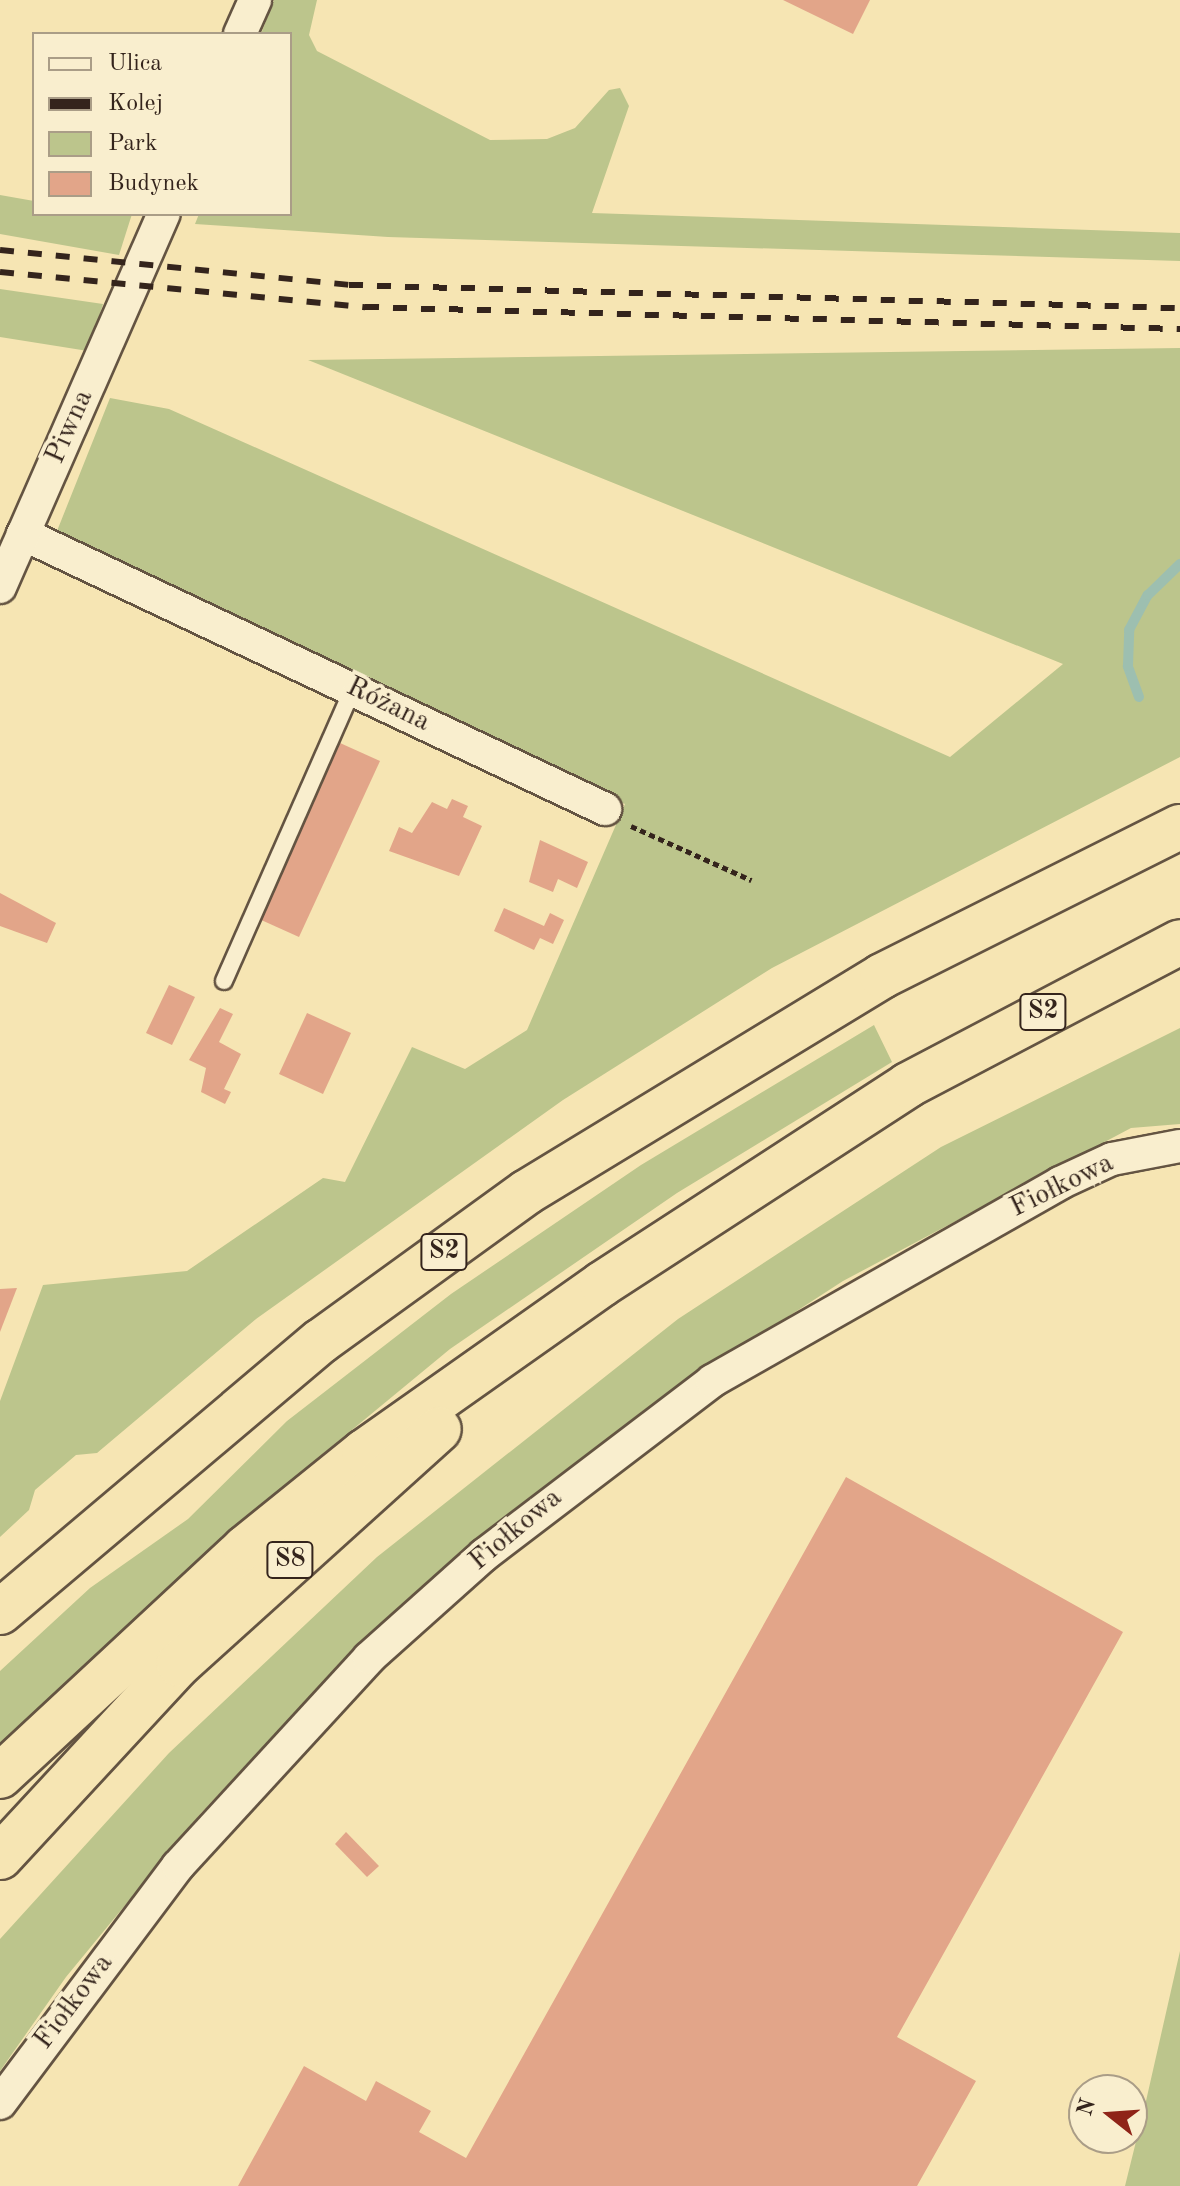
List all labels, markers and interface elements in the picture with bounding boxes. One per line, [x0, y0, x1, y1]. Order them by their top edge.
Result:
legend [32, 32, 292, 216]
text: Ulica [108, 52, 162, 76]
text: Kolej [108, 92, 163, 116]
text: Park [108, 132, 157, 156]
text: Budynek [108, 172, 199, 196]
street label: Piwna [39, 385, 101, 469]
street label: Różana [341, 670, 435, 740]
road number: S2 [1019, 990, 1067, 1034]
street label: Fiołkowa [1005, 1147, 1119, 1225]
road number: S2 [420, 1230, 468, 1274]
street label: Fiołkowa [463, 1482, 569, 1578]
road number: S8 [266, 1538, 314, 1582]
street label: Fiołkowa [27, 1948, 121, 2056]
north arrow [1068, 2074, 1148, 2154]
text: N [1074, 2096, 1100, 2119]

